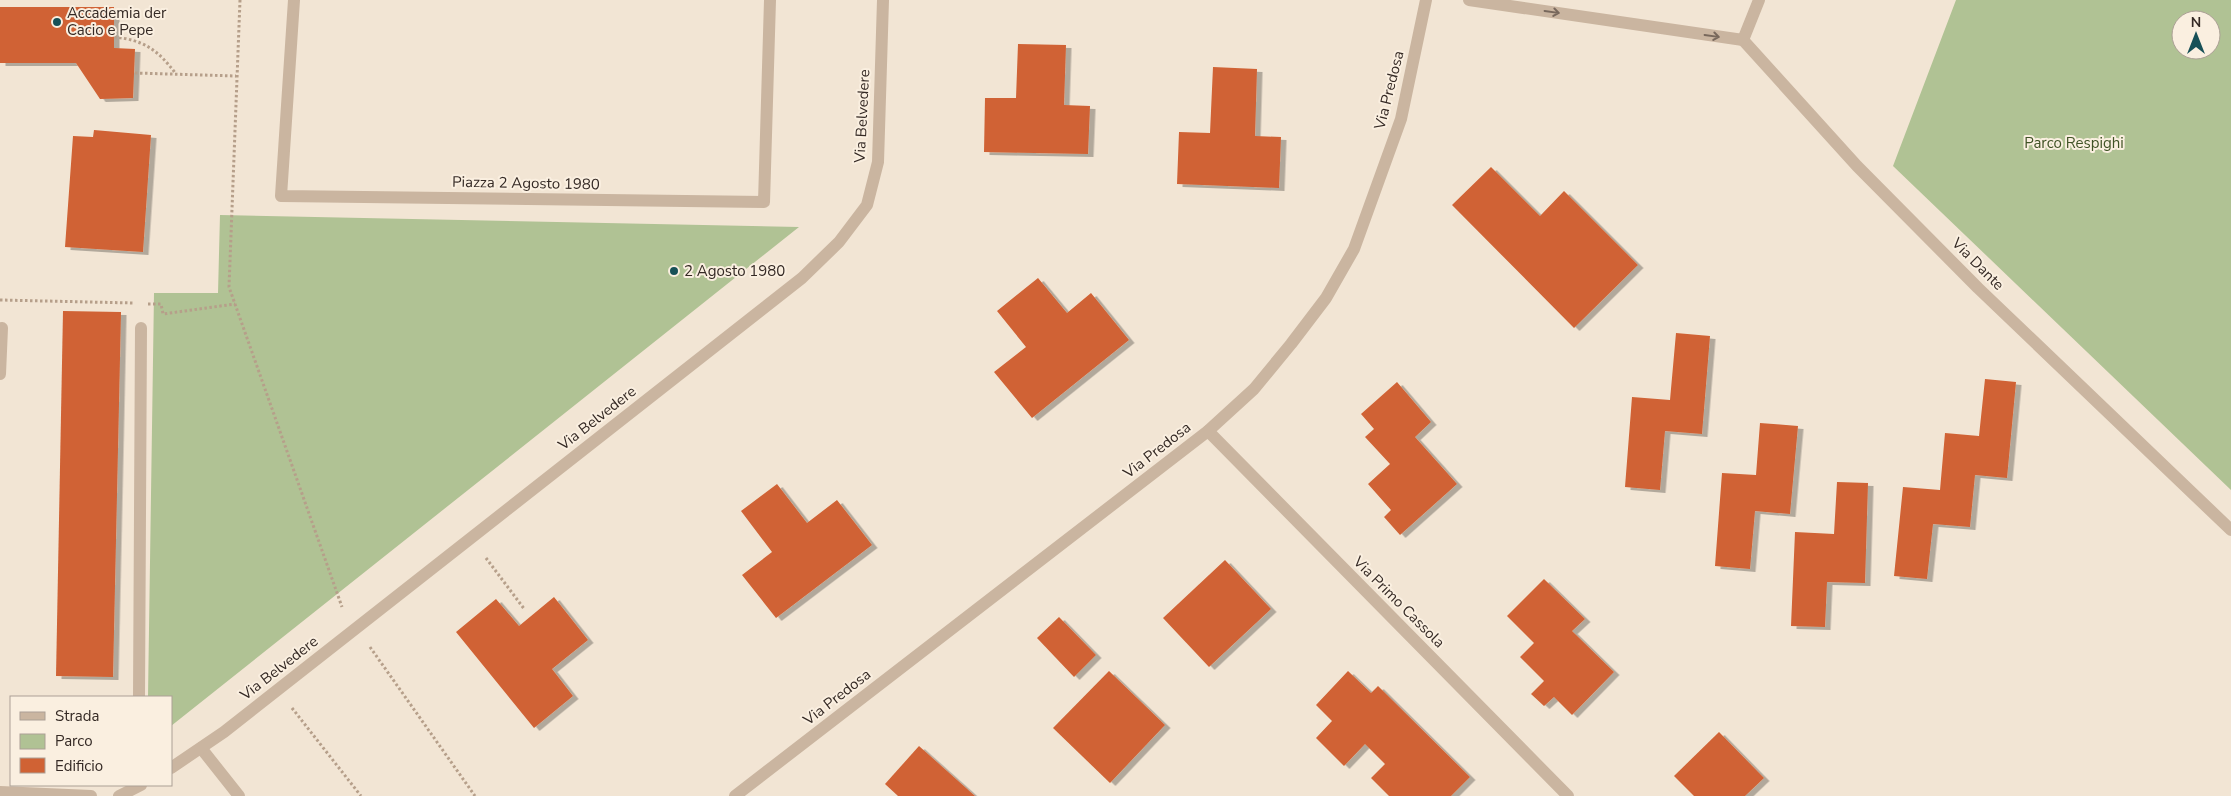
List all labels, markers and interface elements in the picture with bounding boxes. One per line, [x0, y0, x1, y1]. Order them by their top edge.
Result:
place label: Accademia der Cacio e Pepe [67, 3, 167, 40]
one-way arrow [1543, 7, 1559, 17]
north arrow [2171, 10, 2221, 60]
text: N [2191, 13, 2201, 32]
marker: Accademia der Cacio e Pepe [51, 16, 63, 28]
one-way arrow [1704, 31, 1720, 41]
street label: Via Predosa [1369, 49, 1408, 132]
street label: Via Belvedere [850, 69, 874, 164]
park label: Parco Respighi [2024, 133, 2124, 153]
street label: Piazza 2 Agosto 1980 [452, 172, 600, 194]
street label: Via Dante [1947, 233, 2009, 295]
place label: 2 Agosto 1980 [684, 261, 785, 281]
marker: 2 Agosto 1980 [668, 265, 680, 277]
street label: Via Belvedere [553, 381, 640, 455]
street label: Via Predosa [1118, 417, 1195, 483]
street label: Via Primo Cassola [1348, 551, 1449, 652]
street label: Via Belvedere [235, 631, 322, 705]
street label: Via Predosa [798, 664, 875, 730]
legend [10, 696, 172, 786]
text: Strada [55, 706, 99, 726]
text: Parco [55, 731, 93, 751]
text: Edificio [55, 756, 103, 776]

